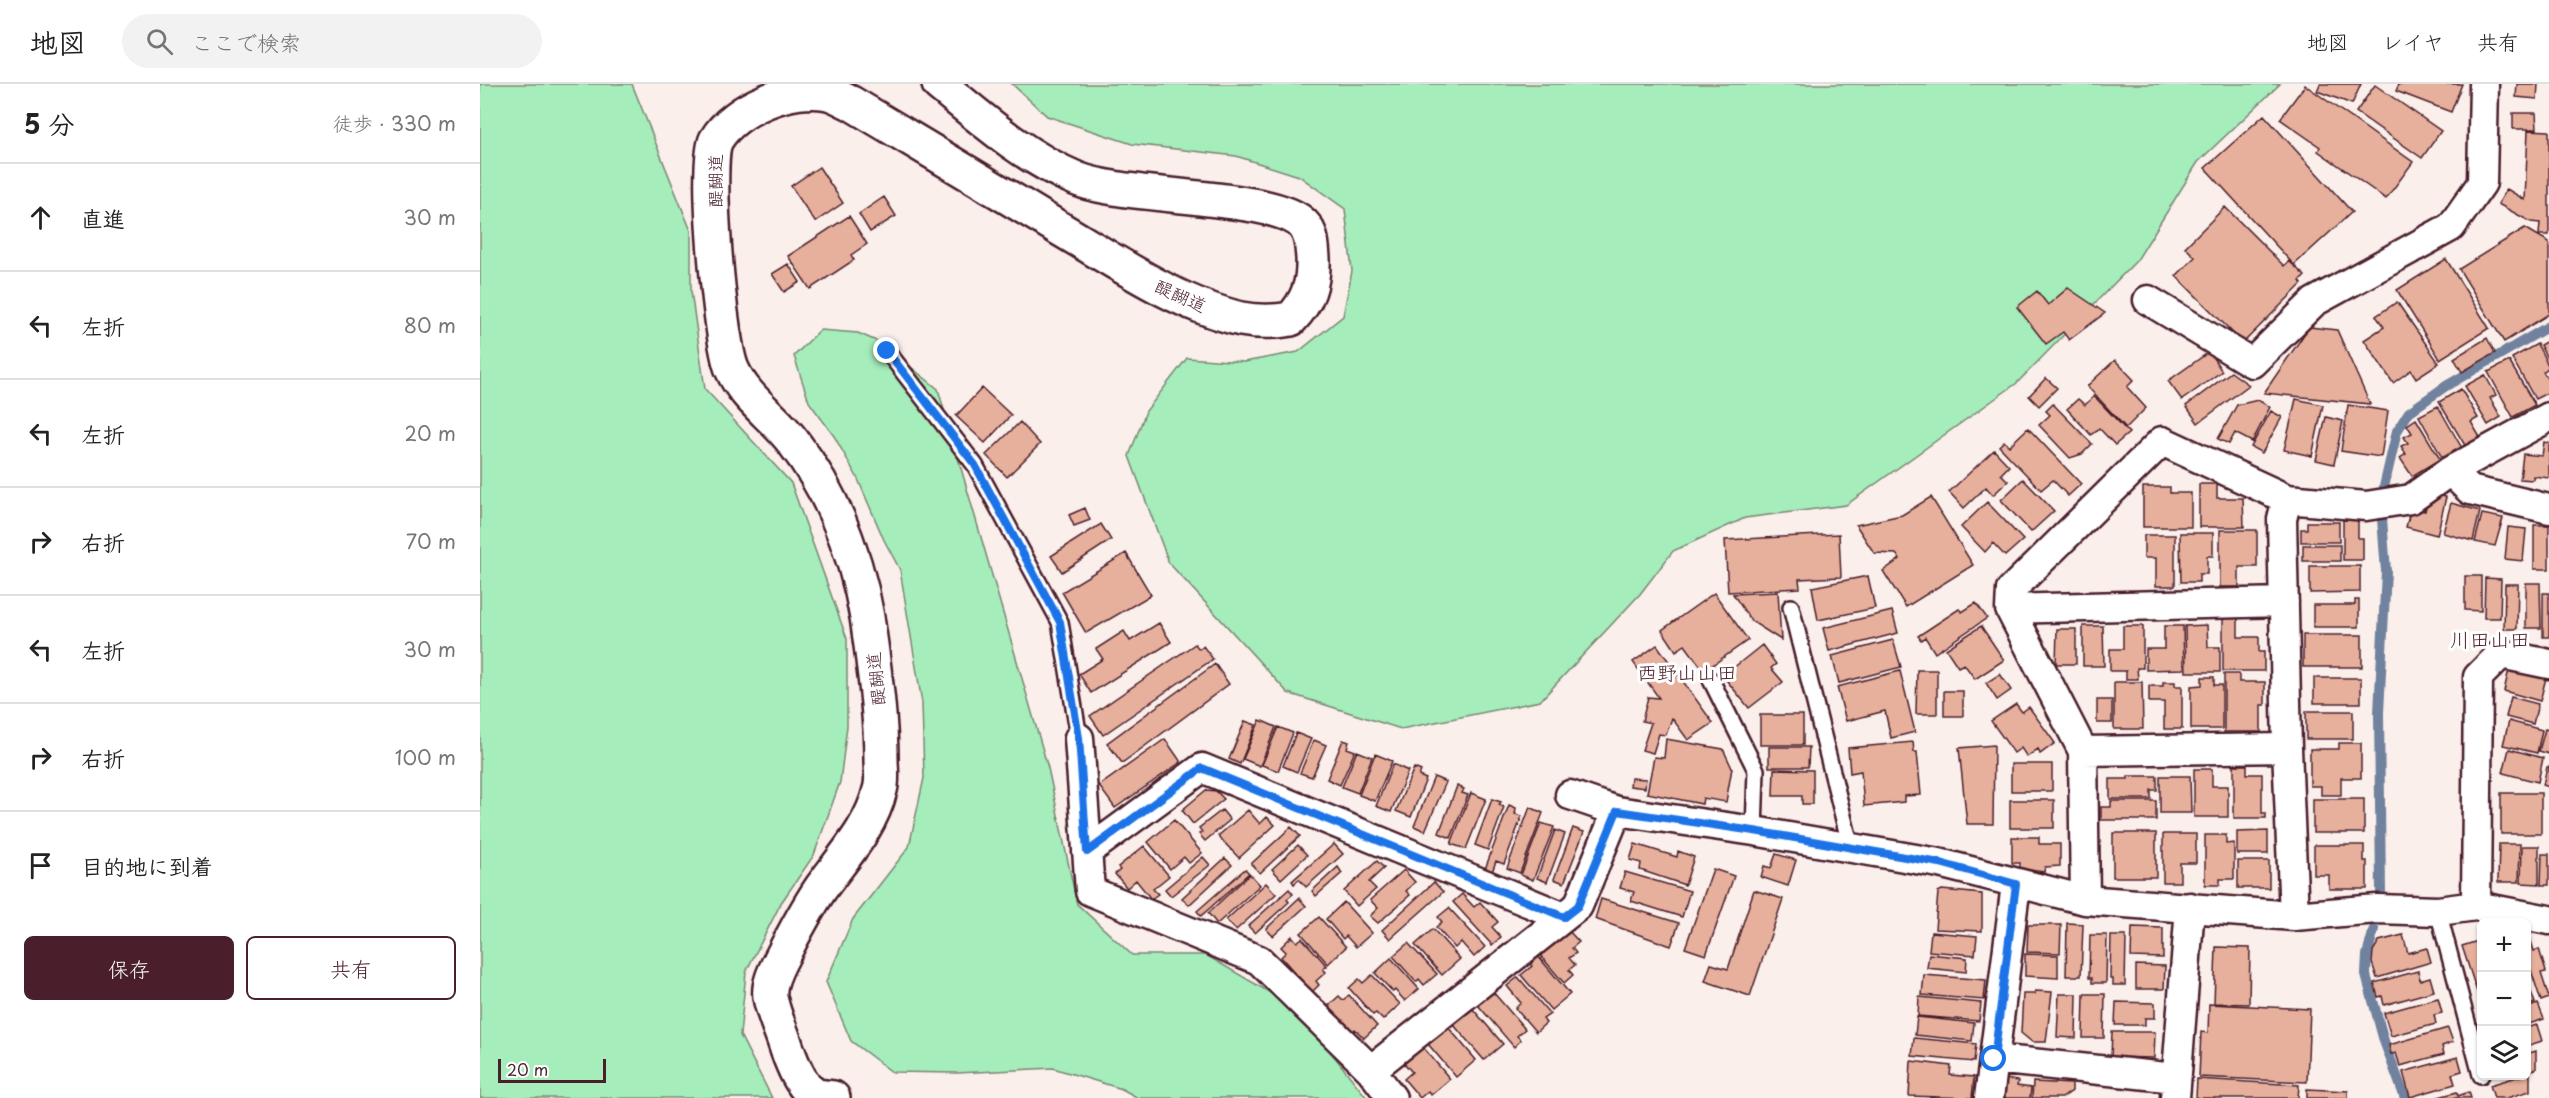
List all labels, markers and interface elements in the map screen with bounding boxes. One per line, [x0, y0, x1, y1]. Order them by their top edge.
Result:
search box [122, 14, 542, 68]
text: 地図 [30, 20, 86, 63]
icon: search [143, 25, 176, 58]
text: ここで検索 [191, 25, 301, 58]
text: 地図 [2307, 25, 2349, 57]
text: レイヤ [2382, 25, 2444, 57]
text: 共有 [2477, 25, 2519, 57]
text: 5 分 [24, 104, 74, 143]
text: 徒歩 · 330 m [333, 108, 456, 138]
street label: 醍醐道 [701, 154, 728, 208]
icon: ahead [24, 201, 57, 234]
text: 直進 [81, 201, 125, 234]
text: 30 m [403, 202, 456, 232]
street label: 醍醐道 [1151, 272, 1211, 318]
icon: left [24, 309, 57, 342]
text: 左折 [81, 309, 125, 342]
text: 80 m [404, 310, 456, 340]
route end [873, 337, 899, 363]
icon: left [24, 417, 57, 450]
text: 左折 [81, 417, 125, 450]
text: 20 m [404, 418, 456, 448]
icon: right [24, 525, 57, 558]
text: 右折 [81, 525, 125, 558]
text: 70 m [406, 526, 456, 556]
district label: 川田山田 [2450, 624, 2530, 654]
icon: left [24, 633, 57, 666]
text: 左折 [81, 633, 125, 666]
text: 30 m [403, 634, 456, 664]
street label: 醍醐道 [859, 651, 891, 707]
district label: 西野山山田 [1637, 657, 1737, 687]
icon: right [24, 741, 57, 774]
text: 右折 [81, 741, 125, 774]
text: 100 m [395, 742, 456, 772]
icon: arrive [24, 849, 57, 882]
text: 目的地に到着 [81, 849, 213, 882]
map controls [2477, 918, 2531, 1080]
button: + [2477, 918, 2531, 972]
button: 保存 [24, 936, 234, 1000]
button: 共有 [246, 936, 456, 1000]
button: − [2477, 972, 2531, 1026]
button: layers [2477, 1026, 2531, 1080]
route start [1980, 1045, 2006, 1071]
scale bar [498, 1056, 606, 1084]
text: 20 m [507, 1057, 548, 1081]

